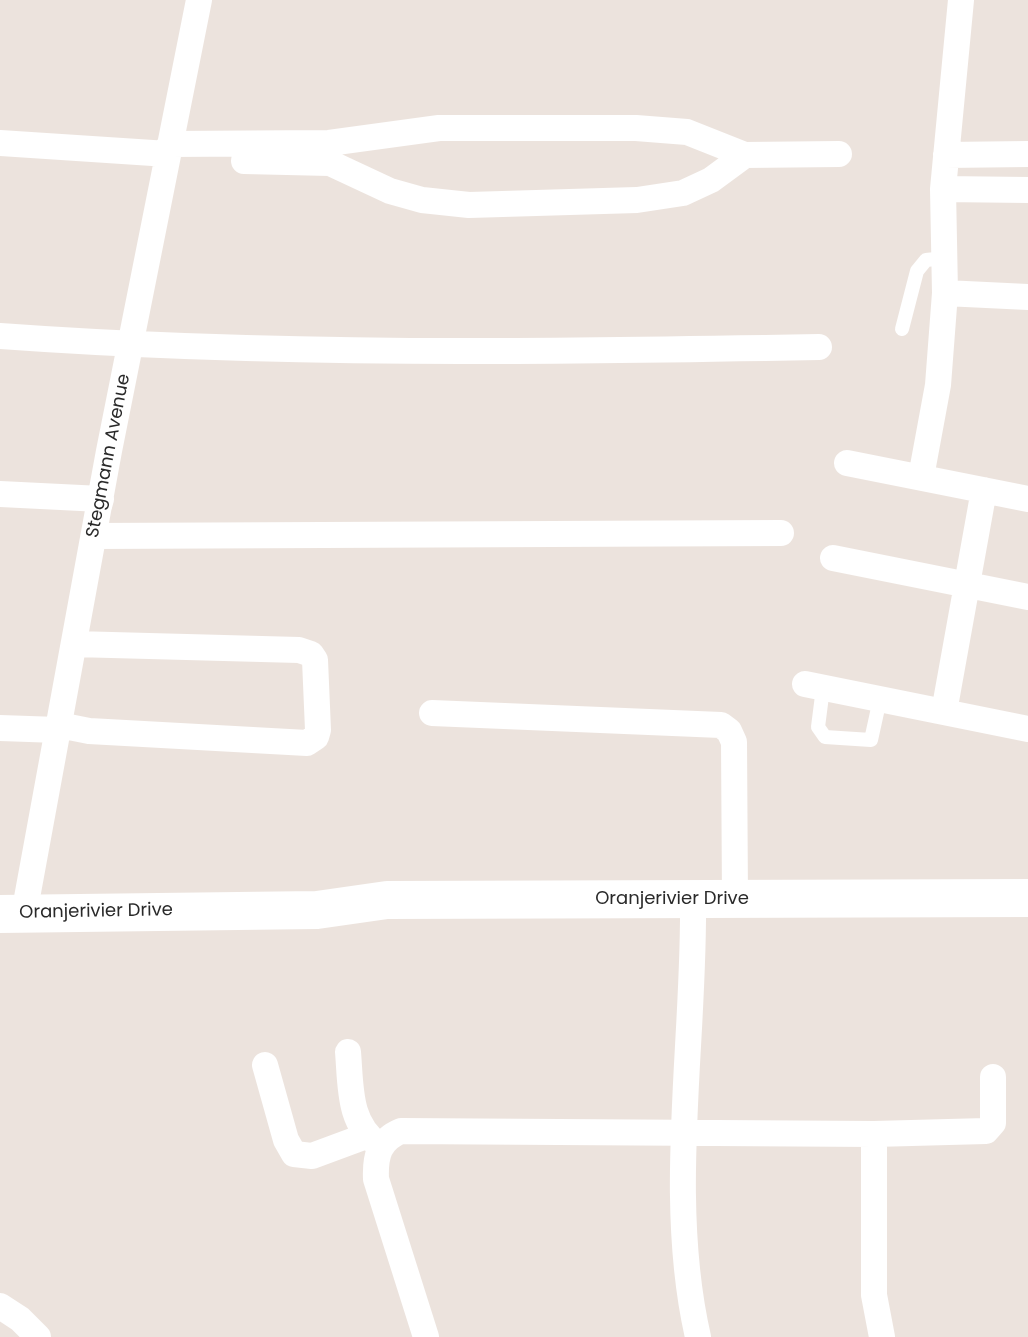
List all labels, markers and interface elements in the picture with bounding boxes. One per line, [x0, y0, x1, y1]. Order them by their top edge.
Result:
street label: Stegmann Avenue [83, 372, 135, 540]
street label: Oranjerivier Drive [595, 888, 749, 910]
street label: Oranjerivier Drive [19, 900, 173, 924]

